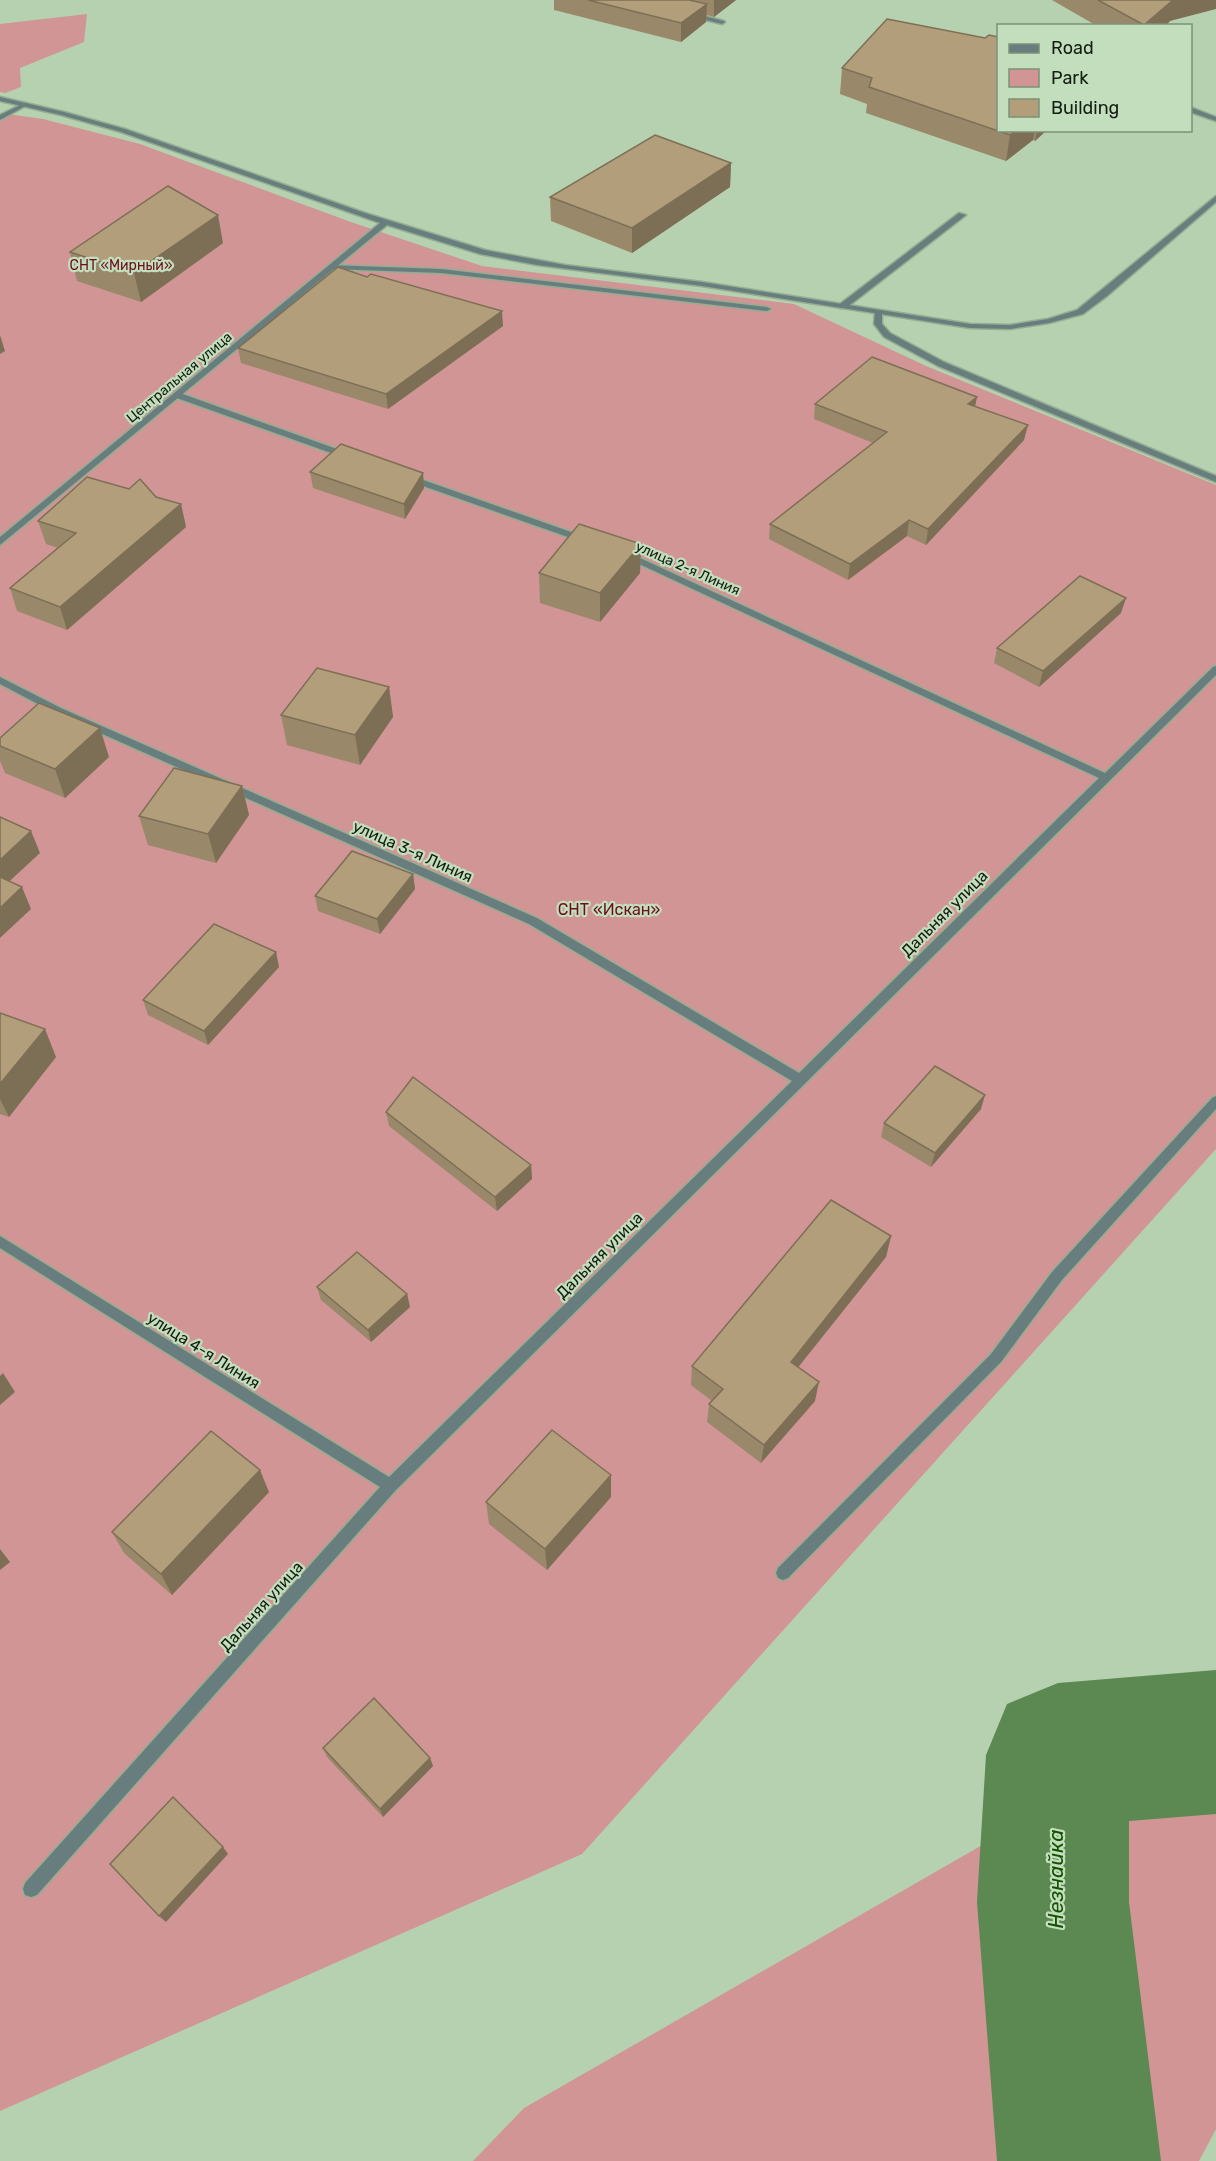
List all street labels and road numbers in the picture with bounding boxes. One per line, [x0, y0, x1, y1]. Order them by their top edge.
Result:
street label: Центральная улица [123, 328, 236, 426]
street label: улица 2-я Линия [633, 538, 743, 599]
street label: улица 3-я Линия [350, 817, 476, 886]
street label: Дальняя улица [897, 866, 992, 961]
street label: Дальняя улица [552, 1208, 647, 1303]
street label: улица 4-я Линия [144, 1308, 264, 1393]
street label: Дальняя улица [216, 1557, 307, 1655]

